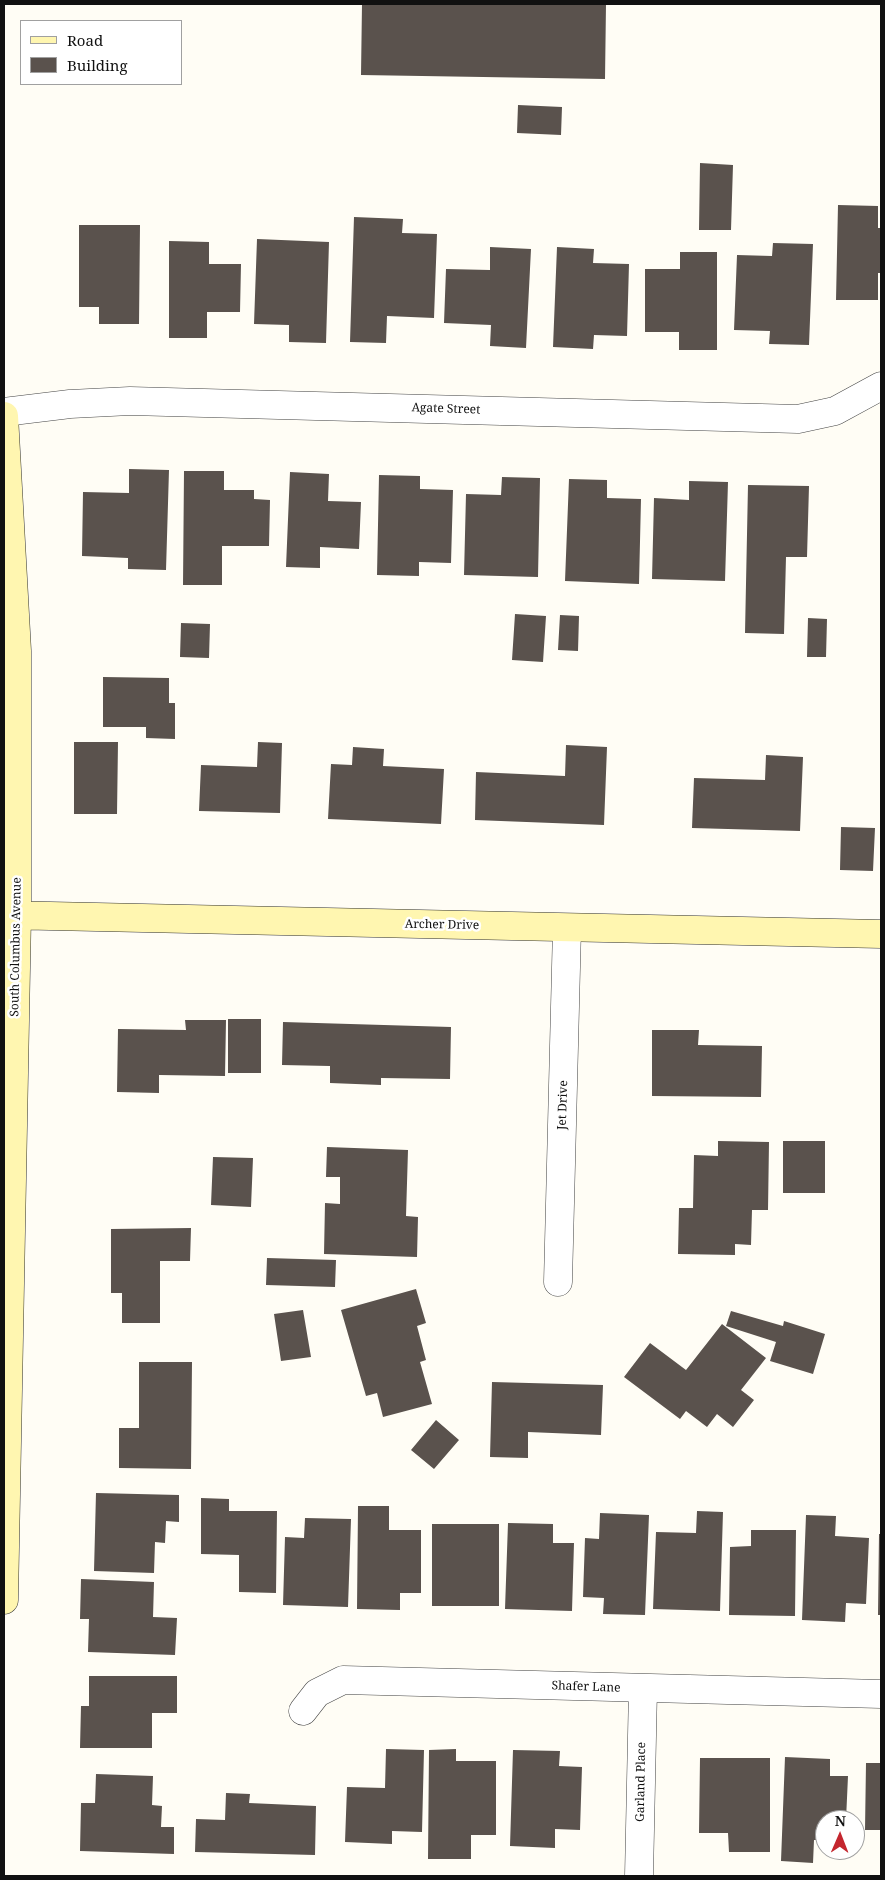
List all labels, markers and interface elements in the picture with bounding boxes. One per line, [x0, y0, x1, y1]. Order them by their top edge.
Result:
legend [20, 20, 182, 85]
text: Road [67, 30, 103, 50]
text: Building [67, 55, 128, 75]
street label: Agate Street [411, 401, 481, 417]
street label: South Columbus Avenue [8, 877, 24, 1017]
street label: Archer Drive [405, 917, 479, 933]
street label: Jet Drive [555, 1080, 571, 1130]
street label: Shafer Lane [551, 1679, 621, 1695]
street label: Garland Place [633, 1742, 649, 1822]
north arrow [815, 1810, 865, 1860]
text: N [835, 1811, 846, 1830]

